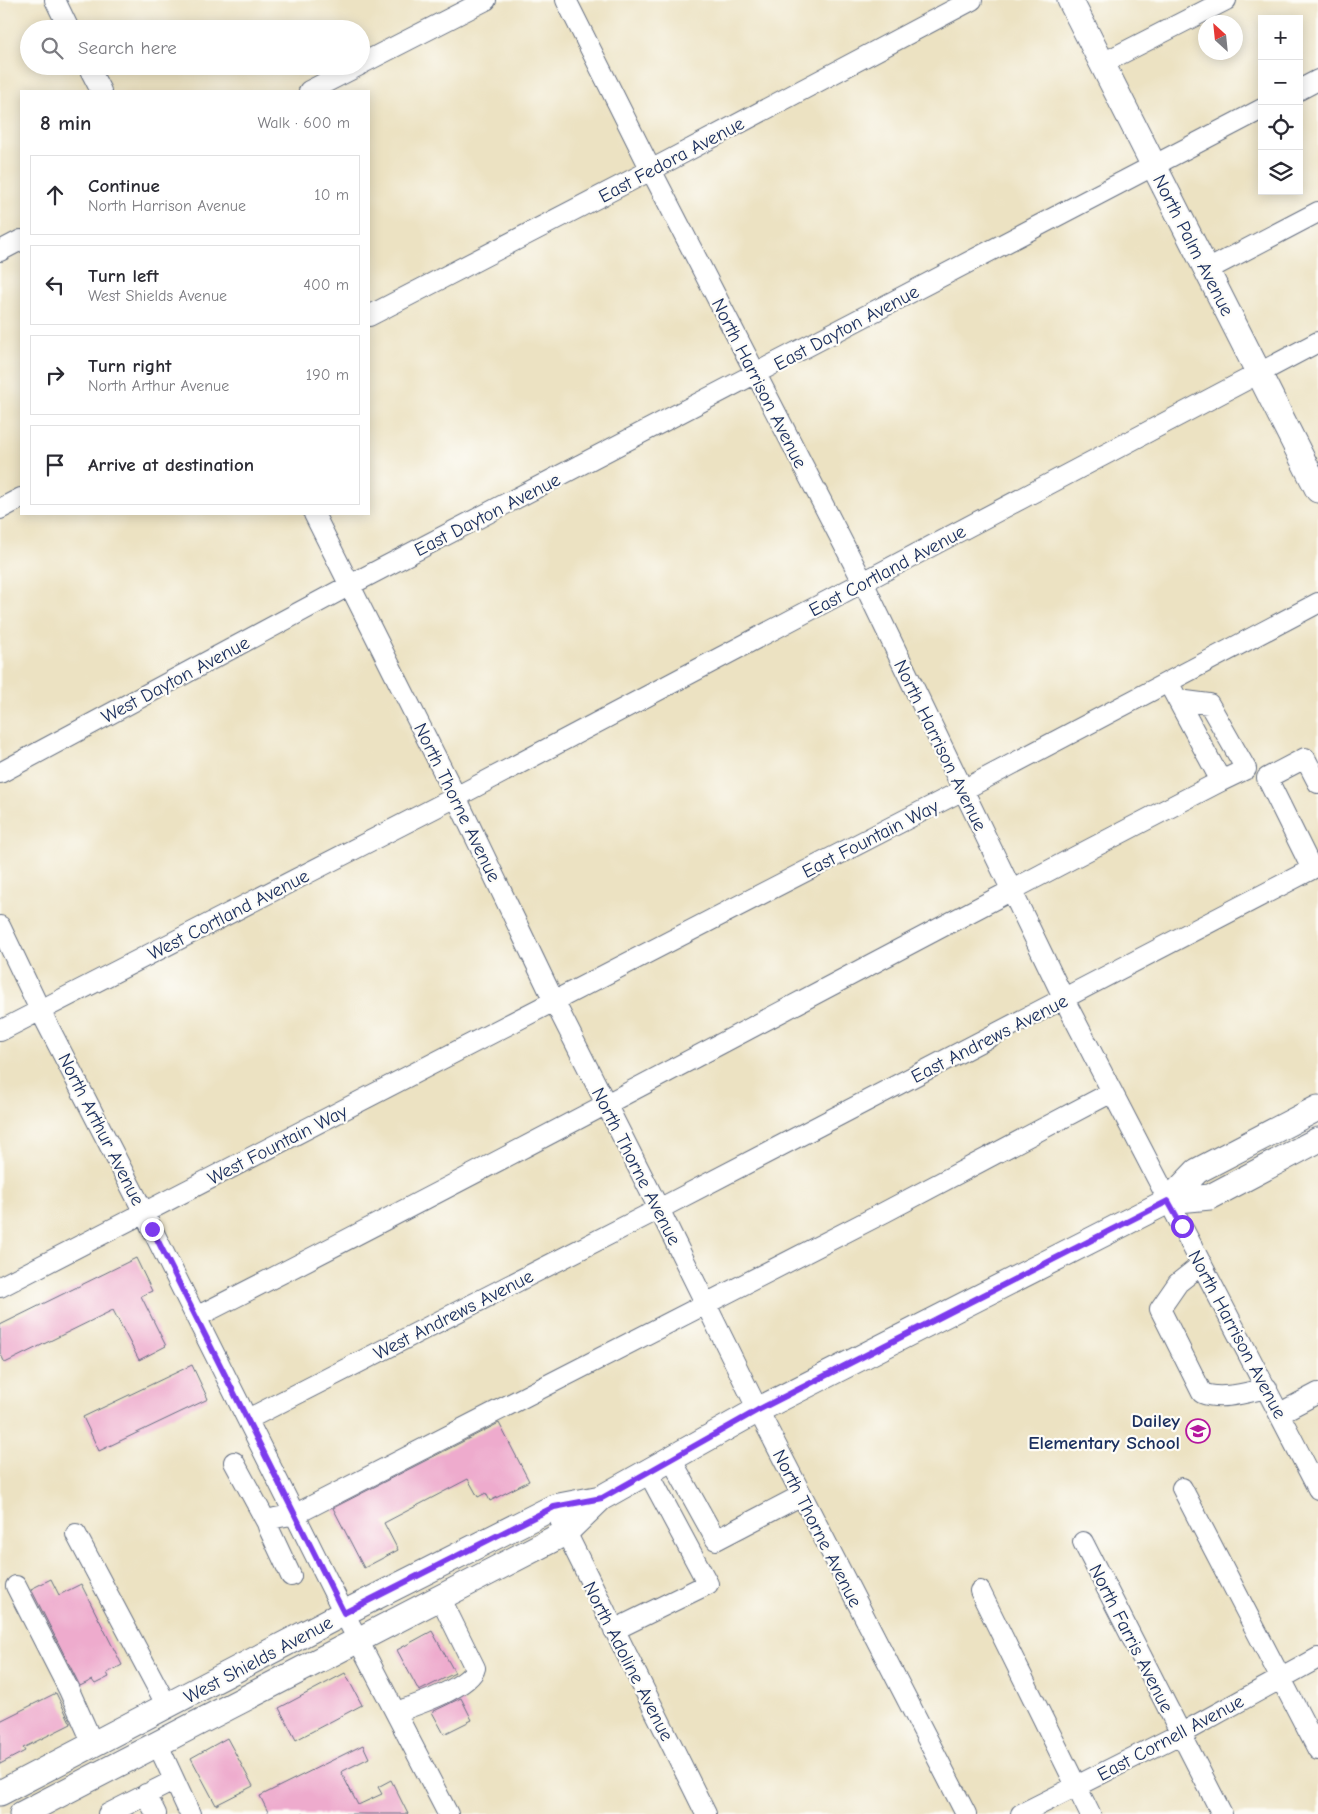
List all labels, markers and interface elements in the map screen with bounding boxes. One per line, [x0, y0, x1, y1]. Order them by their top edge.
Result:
north arrow [1198, 15, 1243, 60]
map controls [1258, 15, 1303, 195]
button: + [1258, 15, 1303, 60]
search box [20, 20, 370, 75]
icon: search [38, 34, 66, 62]
text: Search here [78, 37, 177, 59]
button: − [1258, 60, 1303, 105]
button: locate [1258, 105, 1303, 150]
text: 8 min [40, 111, 91, 135]
street label: East Fedora Avenue [595, 112, 748, 208]
text: Walk · 600 m [257, 114, 350, 132]
button: layers [1258, 150, 1303, 195]
street label: North Palm Avenue [1148, 171, 1238, 320]
text: Continue [88, 175, 160, 197]
icon: ahead [41, 181, 69, 209]
text: 10 m [314, 186, 349, 204]
text: North Harrison Avenue [88, 197, 246, 215]
text: Turn left [88, 265, 159, 287]
icon: left [41, 271, 69, 299]
text: 400 m [303, 276, 349, 294]
street label: East Dayton Avenue [770, 280, 923, 375]
text: West Shields Avenue [88, 287, 227, 305]
street label: North Harrison Avenue [707, 295, 811, 472]
text: Turn right [88, 355, 172, 377]
icon: right [41, 361, 69, 389]
text: 190 m [306, 366, 349, 384]
text: North Arthur Avenue [88, 377, 229, 395]
icon: arrive [41, 451, 69, 479]
text: Arrive at destination [88, 454, 254, 476]
street label: East Dayton Avenue [411, 469, 564, 561]
street label: East Cortland Avenue [805, 520, 970, 622]
street label: West Dayton Avenue [98, 632, 253, 728]
street label: North Harrison Avenue [889, 656, 991, 835]
street label: North Thorne Avenue [409, 719, 505, 885]
street label: East Fountain Way [798, 795, 943, 883]
street label: West Cortland Avenue [144, 865, 313, 965]
street label: East Andrews Avenue [908, 990, 1071, 1088]
street label: North Arthur Avenue [53, 1050, 149, 1209]
street label: North Thorne Avenue [587, 1084, 685, 1249]
street label: West Fountain Way [204, 1100, 351, 1190]
route start [1171, 1215, 1194, 1238]
route end [141, 1218, 164, 1241]
street label: North Harrison Avenue [1183, 1246, 1291, 1422]
street label: West Andrews Avenue [370, 1265, 537, 1365]
place label: Dailey Elementary School [1028, 1410, 1180, 1454]
school or university icon: Dailey Elementary School [1185, 1418, 1211, 1444]
street label: North Thorne Avenue [768, 1446, 866, 1611]
street label: North Farris Avenue [1084, 1561, 1178, 1716]
street label: North Adoline Avenue [578, 1578, 678, 1745]
street label: West Shields Avenue [180, 1611, 337, 1708]
street label: East Cornell Avenue [1093, 1690, 1247, 1786]

